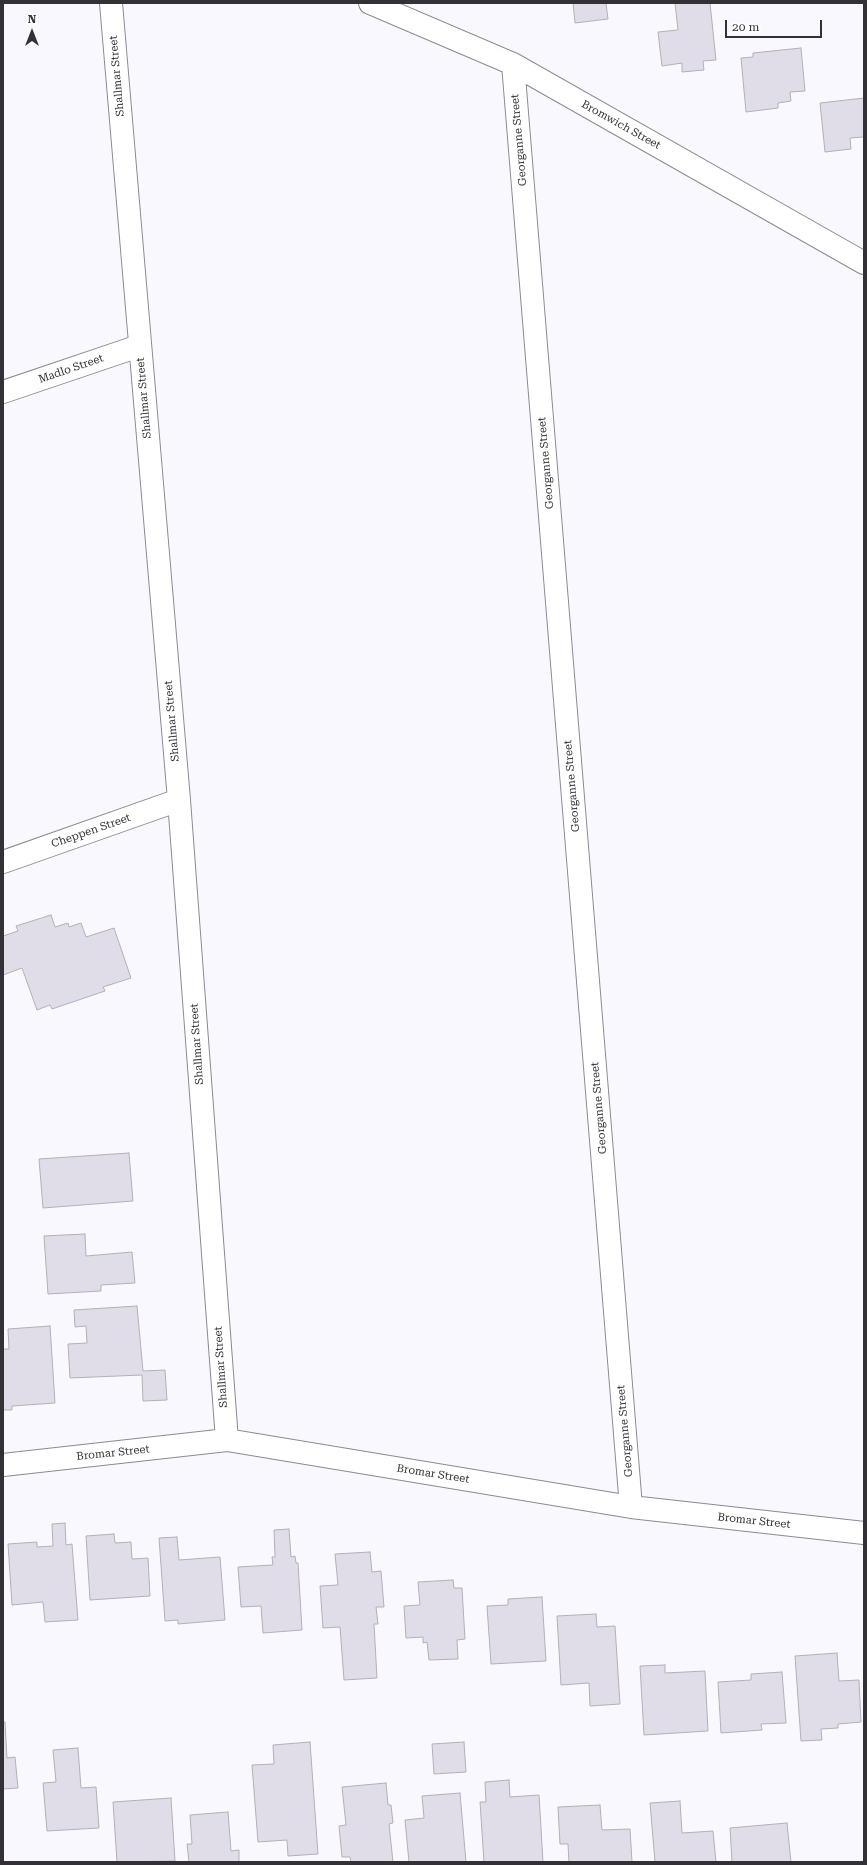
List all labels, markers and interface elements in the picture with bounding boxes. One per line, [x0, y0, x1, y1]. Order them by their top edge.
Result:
north arrow [12, 12, 52, 52]
scale bar [727, 12, 824, 38]
text: N [28, 13, 36, 26]
text: 20 m [732, 20, 759, 34]
street label: Shallmar Street [107, 35, 127, 117]
street label: Georganne Street [508, 93, 530, 187]
street label: Bromwich Street [579, 98, 663, 152]
street label: Madlo Street [37, 352, 105, 386]
street label: Shallmar Street [134, 357, 154, 439]
street label: Georganne Street [535, 416, 557, 510]
street label: Shallmar Street [162, 680, 182, 762]
street label: Georganne Street [561, 739, 583, 833]
street label: Cheppen Street [50, 811, 132, 851]
street label: Shallmar Street [188, 1003, 206, 1085]
street label: Georganne Street [588, 1061, 610, 1155]
street label: Shallmar Street [212, 1326, 230, 1408]
street label: Georganne Street [614, 1384, 636, 1478]
street label: Bromar Street [76, 1443, 150, 1463]
street label: Bromar Street [396, 1462, 470, 1486]
street label: Bromar Street [717, 1511, 791, 1531]

